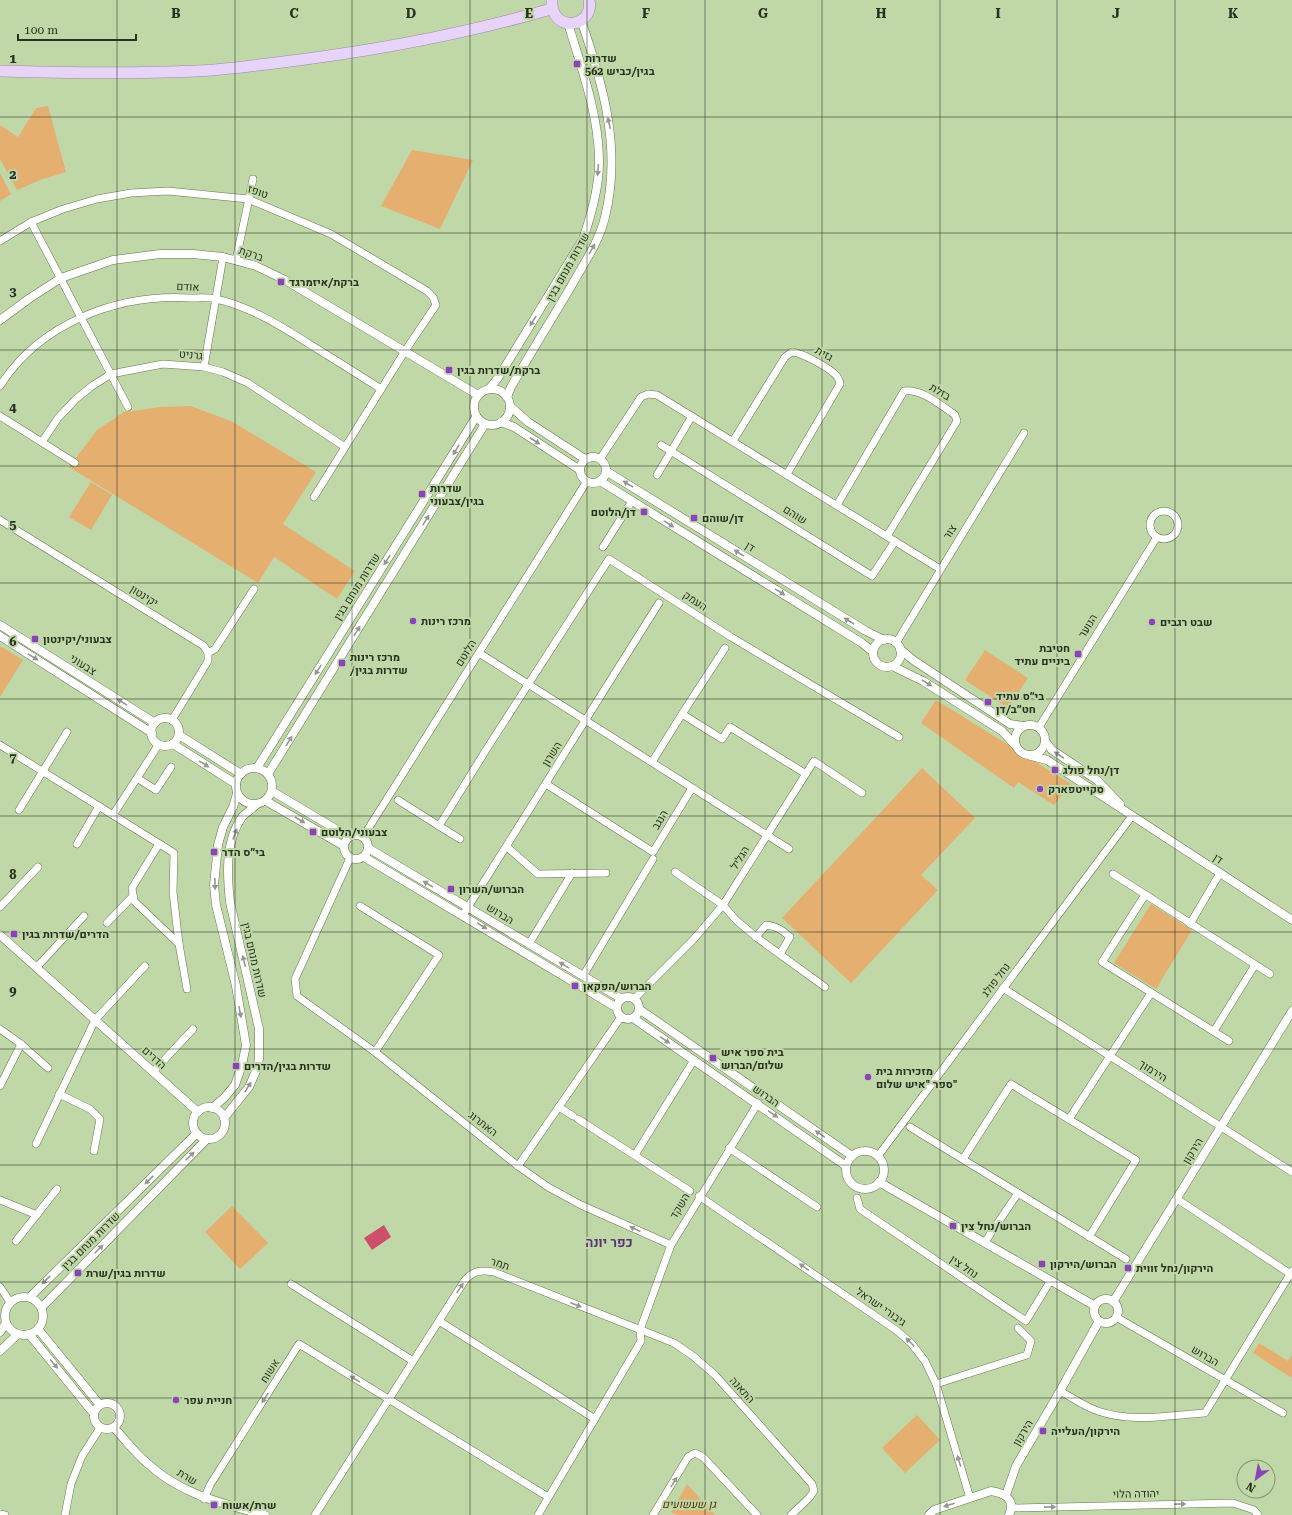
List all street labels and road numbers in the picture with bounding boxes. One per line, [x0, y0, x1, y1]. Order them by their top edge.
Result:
street label: טופז [246, 183, 270, 201]
street label: שדרות מנחם בגין [544, 230, 592, 304]
street label: ברקת [237, 244, 265, 264]
street label: אודם [176, 280, 200, 294]
street label: גזית [813, 344, 835, 364]
street label: גרניט [179, 347, 203, 363]
street label: בזלת [927, 381, 953, 403]
street label: שוהם [781, 503, 809, 527]
street label: צור [941, 522, 959, 542]
street label: דן [743, 539, 757, 555]
street label: שדרות מנחם בגין [331, 551, 383, 623]
street label: יקינטון [128, 582, 160, 610]
street label: העמק [680, 588, 710, 614]
street label: הנוער [1076, 612, 1100, 640]
street label: הלוטם [453, 637, 479, 669]
street label: צבעוני [67, 652, 99, 678]
street label: השרון [539, 739, 565, 769]
street label: הנגב [649, 808, 671, 832]
street label: הגליל [728, 844, 752, 872]
street label: דן [1211, 851, 1225, 867]
street label: הברוש [484, 901, 516, 927]
street label: שדרות מנחם בגין [239, 921, 269, 999]
street label: נחל פולג [979, 960, 1013, 1000]
street label: הדרים [139, 1044, 169, 1072]
street label: הירמוך [1136, 1057, 1170, 1085]
street label: הברוש [750, 1082, 782, 1110]
street label: האתרוג [466, 1109, 500, 1139]
street label: הירקון [1180, 1135, 1206, 1167]
street label: השקד [667, 1191, 693, 1221]
street label: שדרות מנחם בגין [59, 1209, 123, 1273]
street label: נחל צין [947, 1253, 981, 1281]
street label: תמר [489, 1255, 511, 1273]
street label: גיבורי ישראל [853, 1285, 909, 1329]
street label: הברוש [1189, 1343, 1221, 1369]
street label: אשוח [258, 1357, 282, 1385]
street label: התאנה [727, 1374, 757, 1406]
street label: הירקון [1010, 1417, 1036, 1449]
street label: שרת [175, 1466, 199, 1488]
street label: יהודה הלוי [1113, 1487, 1159, 1501]

